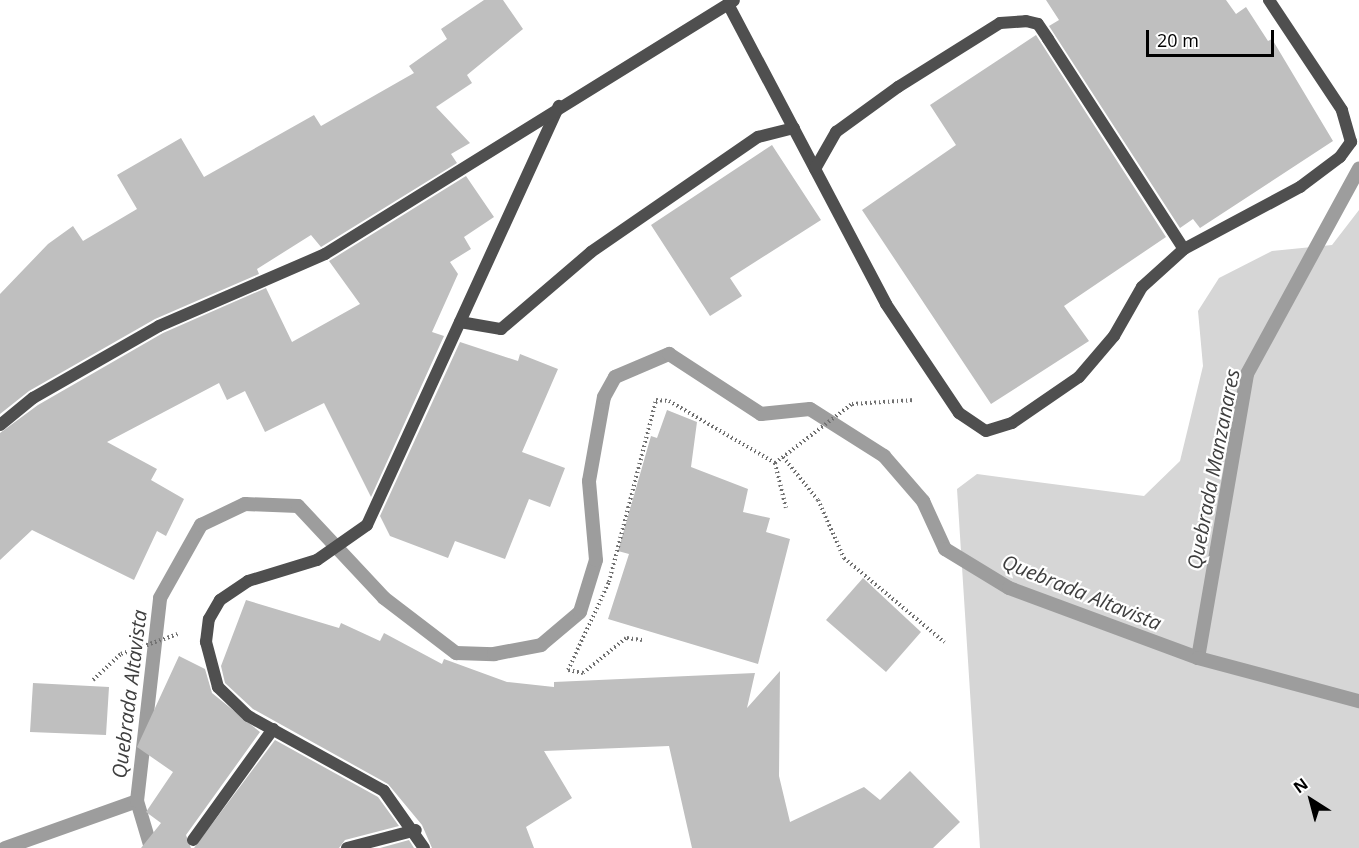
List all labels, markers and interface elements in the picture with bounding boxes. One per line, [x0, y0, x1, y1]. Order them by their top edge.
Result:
scale bar [1149, 18, 1276, 56]
text: 20 m [1157, 28, 1199, 52]
water label: Quebrada Manzanares [1182, 367, 1244, 571]
water label: Quebrada Altavista [999, 549, 1165, 635]
water label: Quebrada Altavista [107, 608, 151, 780]
north arrow [1281, 770, 1341, 830]
text: N [1289, 773, 1312, 798]

